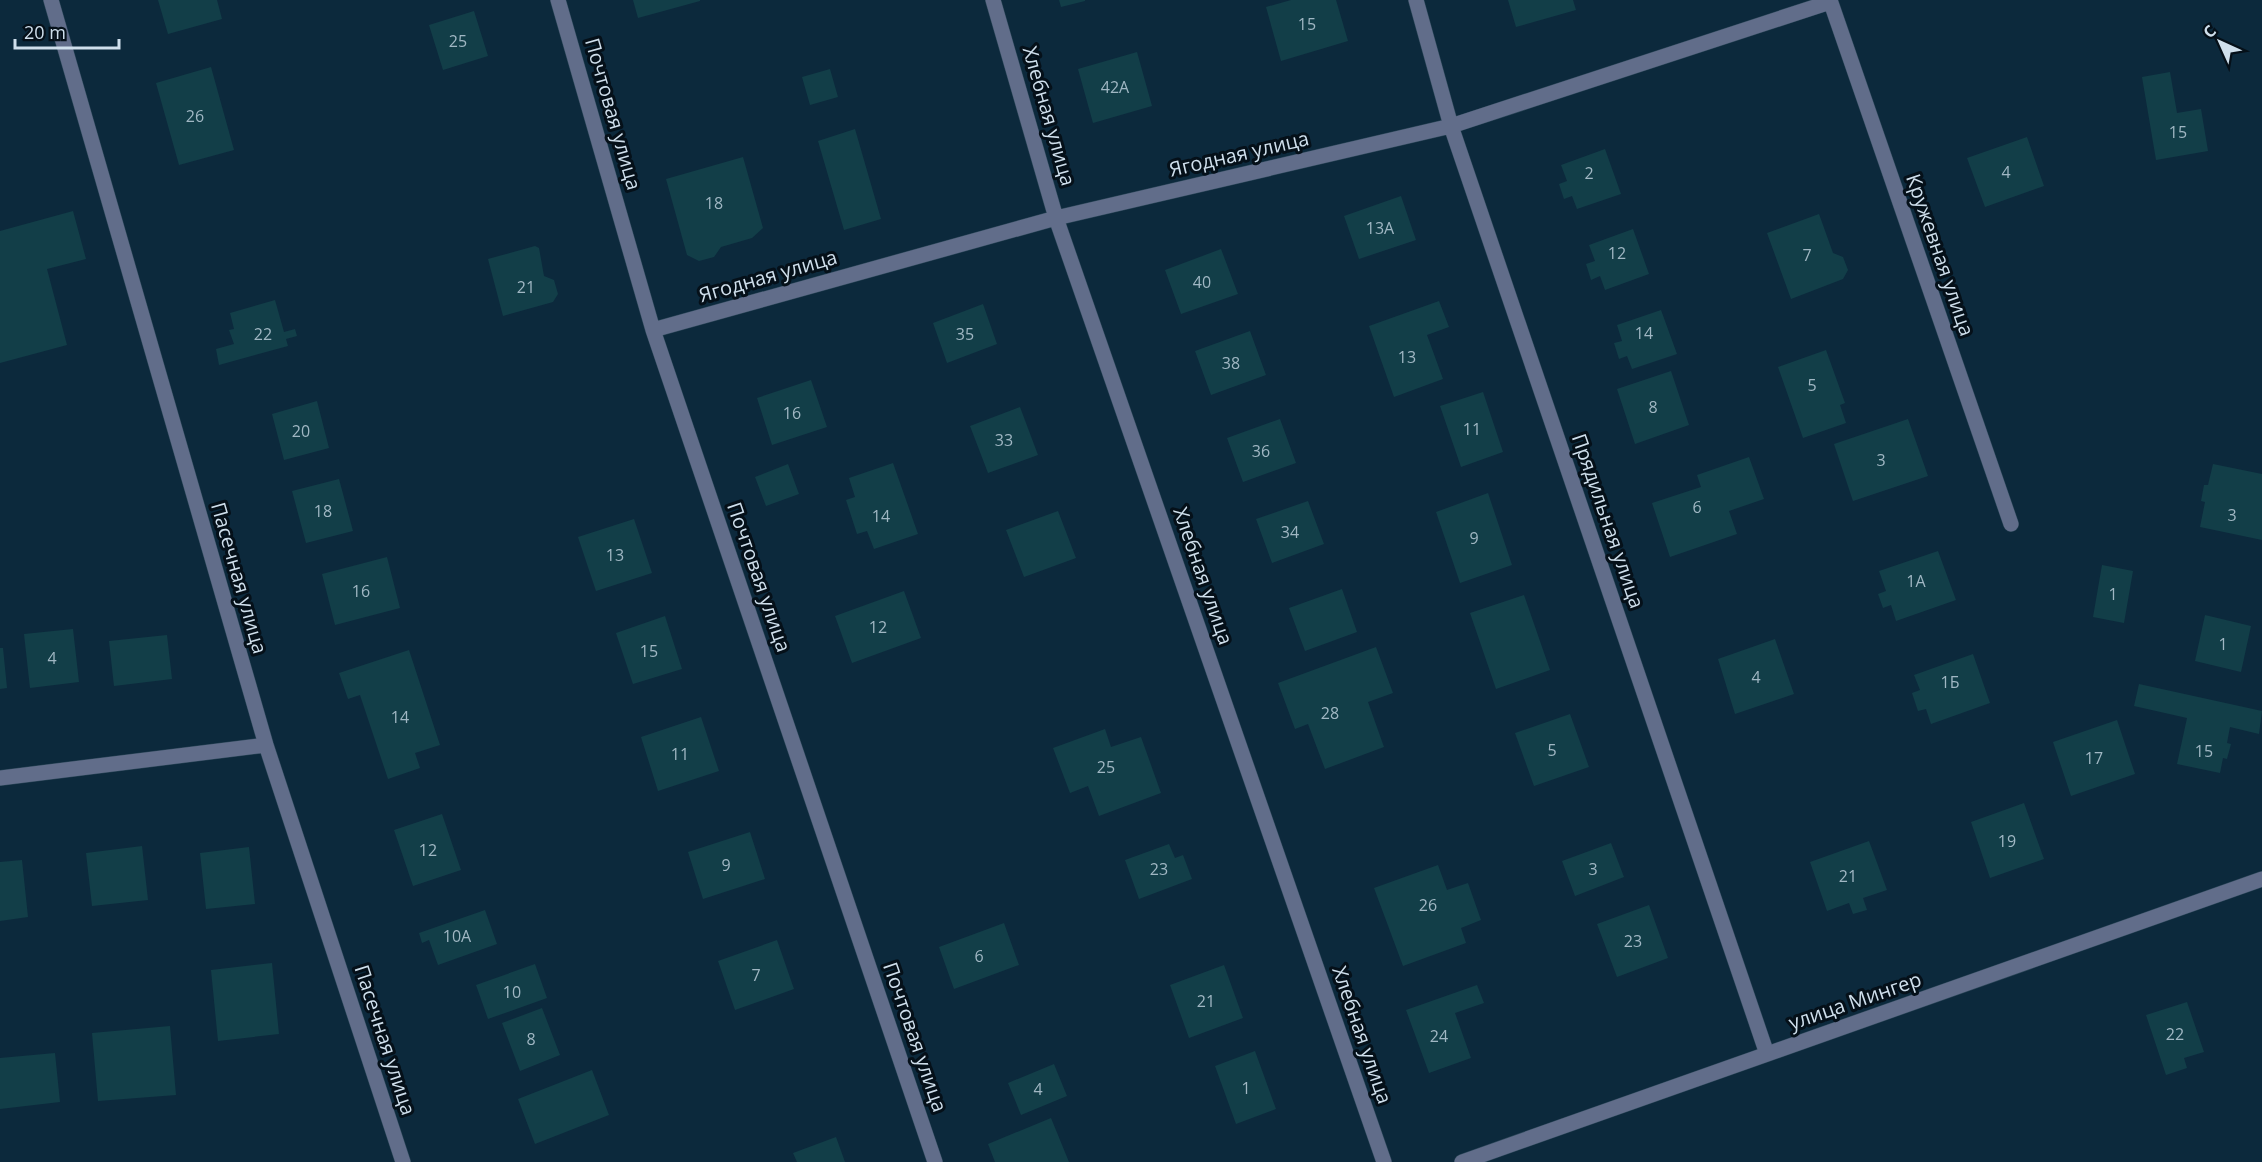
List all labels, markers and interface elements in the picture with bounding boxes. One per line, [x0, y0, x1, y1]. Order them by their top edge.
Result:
scale bar [15, 12, 118, 50]
north arrow [2190, 12, 2250, 72]
house number: 15 [1298, 13, 1316, 35]
text: 20 m [24, 20, 66, 44]
text: С [2198, 20, 2221, 43]
house number: 25 [449, 30, 467, 52]
street label: Почтовая улица [579, 35, 648, 193]
street label: Хлебная улица [1017, 43, 1082, 189]
house number: 42А [1101, 76, 1130, 98]
house number: 26 [186, 105, 204, 127]
house number: 15 [2169, 121, 2187, 143]
street label: Ягодная улица [1166, 124, 1311, 183]
house number: 4 [2001, 161, 2011, 183]
house number: 2 [1584, 162, 1594, 184]
street label: Кружевная улица [1900, 170, 1981, 339]
house number: 18 [705, 192, 723, 214]
house number: 13А [1366, 217, 1395, 239]
house number: 12 [1608, 242, 1626, 264]
street label: Ягодная улица [696, 243, 840, 308]
house number: 7 [1802, 244, 1812, 266]
house number: 40 [1193, 271, 1211, 293]
house number: 21 [517, 276, 535, 298]
house number: 14 [1635, 322, 1653, 344]
house number: 22 [254, 323, 272, 345]
house number: 35 [956, 323, 974, 345]
house number: 13 [1398, 346, 1416, 368]
house number: 38 [1222, 352, 1240, 374]
house number: 5 [1807, 374, 1817, 396]
house number: 8 [1648, 396, 1658, 418]
house number: 16 [783, 402, 801, 424]
house number: 11 [1463, 418, 1481, 440]
house number: 20 [292, 420, 310, 442]
house number: 33 [995, 429, 1013, 451]
street label: Прядильная улица [1566, 430, 1651, 612]
house number: 36 [1252, 440, 1270, 462]
house number: 3 [1876, 449, 1886, 471]
house number: 6 [1692, 496, 1702, 518]
street label: Почтовая улица [721, 498, 798, 655]
street label: Пасечная улица [205, 499, 274, 657]
house number: 18 [314, 500, 332, 522]
street label: Хлебная улица [1167, 503, 1240, 648]
house number: 3 [2227, 504, 2237, 526]
house number: 14 [872, 505, 890, 527]
house number: 34 [1281, 521, 1299, 543]
house number: 9 [1469, 527, 1479, 549]
house number: 13 [606, 544, 624, 566]
house number: 1А [1906, 570, 1927, 592]
house number: 16 [352, 580, 370, 602]
house number: 1 [2108, 583, 2118, 605]
house number: 12 [869, 616, 887, 638]
house number: 1 [2218, 633, 2228, 655]
house number: 15 [640, 640, 658, 662]
house number: 4 [47, 647, 57, 669]
house number: 4 [1751, 666, 1761, 688]
house number: 1Б [1941, 671, 1959, 693]
house number: 28 [1321, 702, 1339, 724]
house number: 14 [391, 706, 409, 728]
house number: 5 [1547, 739, 1557, 761]
house number: 15 [2195, 740, 2213, 762]
house number: 11 [671, 743, 689, 765]
house number: 17 [2085, 747, 2103, 769]
house number: 25 [1097, 756, 1115, 778]
house number: 19 [1998, 830, 2016, 852]
house number: 12 [419, 839, 437, 861]
house number: 9 [721, 854, 731, 876]
house number: 23 [1150, 858, 1168, 880]
house number: 3 [1588, 858, 1598, 880]
house number: 21 [1839, 865, 1857, 887]
house number: 26 [1419, 894, 1437, 916]
house number: 10А [443, 925, 472, 947]
house number: 23 [1624, 930, 1642, 952]
house number: 6 [974, 945, 984, 967]
street label: Почтовая улица [877, 958, 954, 1115]
street label: Пасечная улица [348, 961, 422, 1118]
street label: Хлебная улица [1326, 962, 1399, 1107]
house number: 7 [751, 964, 761, 986]
street label: улица Мингер [1785, 965, 1925, 1036]
house number: 10 [503, 981, 521, 1003]
house number: 21 [1197, 990, 1215, 1012]
house number: 22 [2166, 1023, 2184, 1045]
house number: 24 [1430, 1025, 1448, 1047]
house number: 8 [526, 1028, 536, 1050]
house number: 1 [1241, 1077, 1251, 1099]
house number: 4 [1033, 1078, 1043, 1100]

